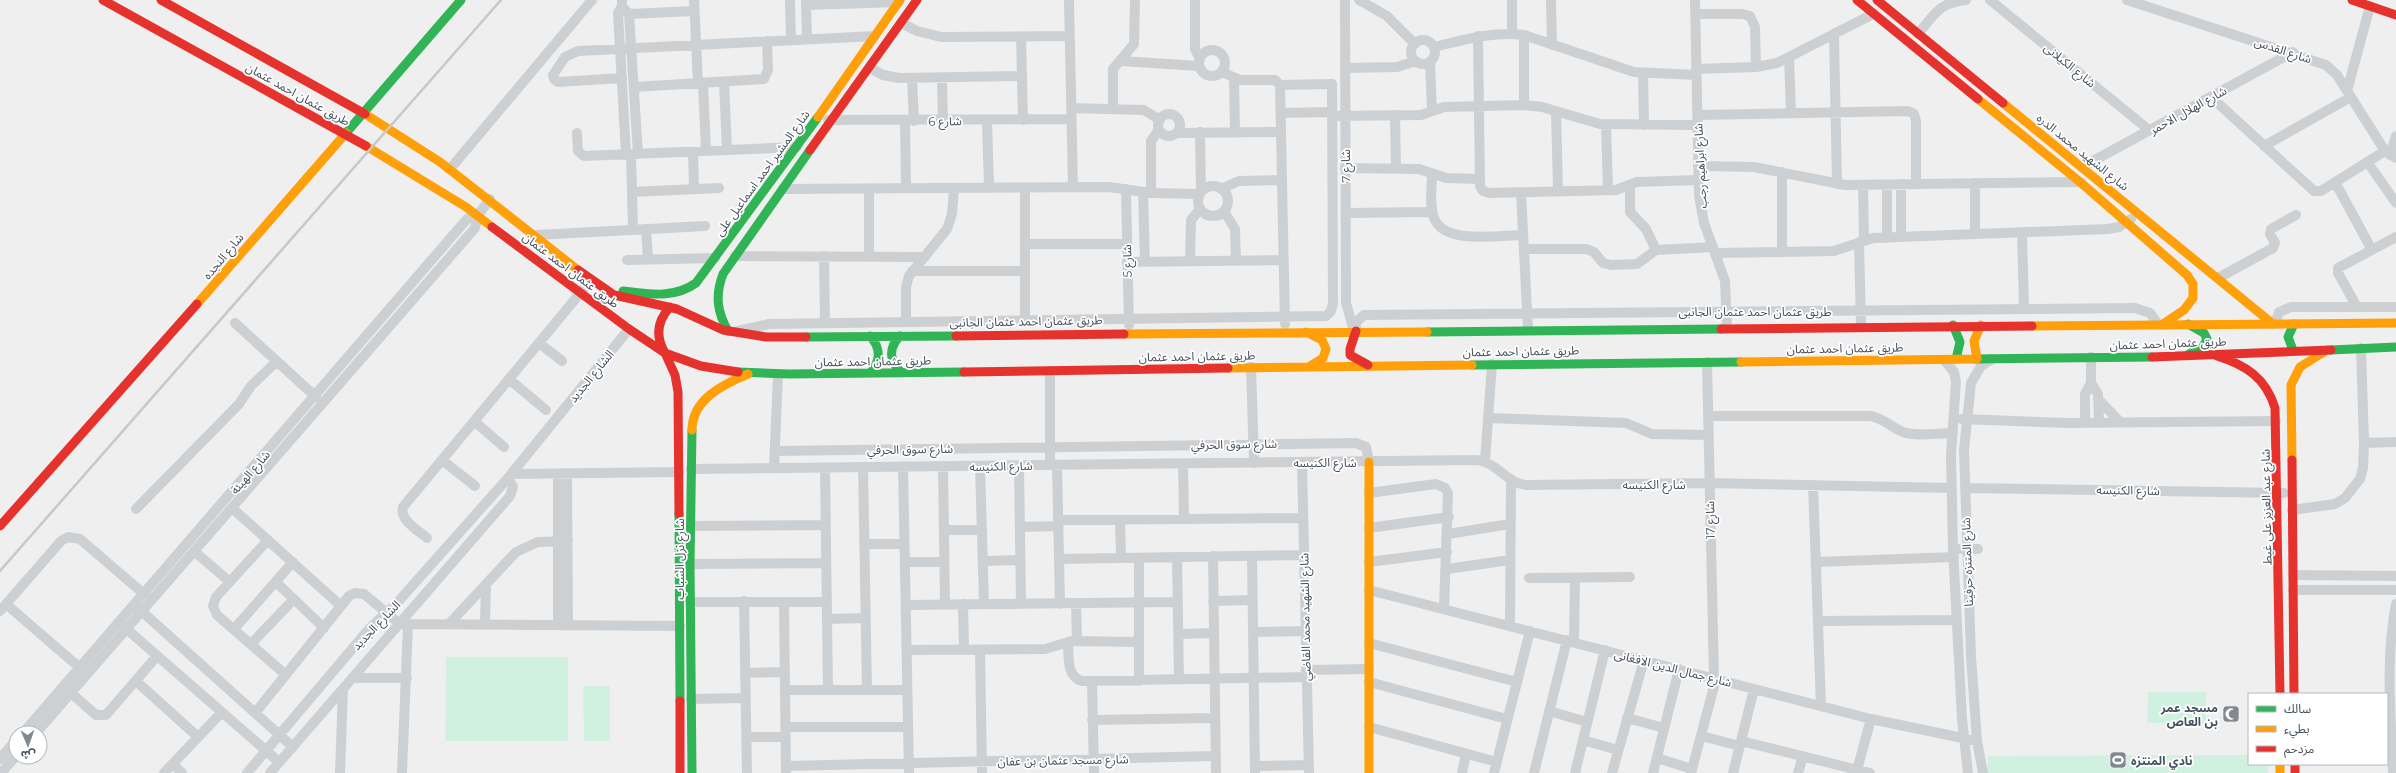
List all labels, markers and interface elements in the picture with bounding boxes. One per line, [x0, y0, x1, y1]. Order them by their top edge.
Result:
street label: شارع القدس [2252, 34, 2314, 68]
street label: شارع الكيلانى [2040, 40, 2099, 92]
street label: طريق عثمان احمد عثمان [243, 59, 353, 130]
street label: شارع الهلال الاحمر [2146, 83, 2230, 140]
street label: شارع المشير احمد اسماعيل على [711, 107, 814, 240]
street label: شارع الشهيد محمد الدره [2033, 110, 2132, 195]
street label: شارع 6 [928, 113, 962, 131]
street label: شارع ابراهيم رجب [1690, 123, 1712, 209]
street label: شارع 7 [1338, 149, 1355, 183]
street label: طريق عثمان احمد عثمان [519, 229, 622, 312]
street label: شارع النجده [199, 230, 248, 283]
street label: شارع 5 [1119, 244, 1137, 278]
street label: طريق عثمان احمد عثمان الجانبى [1678, 304, 1832, 320]
street label: طريق عثمان احمد عثمان الجانبى [949, 312, 1103, 331]
street label: طريق عثمان احمد عثمان [2109, 333, 2227, 354]
street label: طريق عثمان احمد عثمان [1786, 339, 1904, 358]
street label: طريق عثمان احمد عثمان [1462, 342, 1580, 361]
street label: الشارع الجديد [565, 347, 618, 407]
street label: طريق عثمان احمد عثمان [1138, 347, 1256, 366]
street label: طريق عثمان احمد عثمان [814, 352, 932, 371]
street label: شارع سوق الحرفي [1191, 436, 1277, 455]
street label: شارع سوق الحرفي [867, 441, 953, 460]
street label: شارع الهيئة [227, 447, 275, 498]
street label: شارع عبد العزيز على غيط [2257, 449, 2277, 565]
street label: شارع الكنيسه [1293, 455, 1357, 472]
street label: شارع الكنيسه [969, 458, 1033, 476]
street label: شارع الكنيسه [1622, 477, 1686, 494]
street label: شارع الكنيسه [2096, 482, 2160, 500]
street label: شارع 17 [1702, 501, 1720, 539]
street label: شارع المتنزه حرفينا [1958, 517, 1978, 607]
street label: شارع نزل الشباب [672, 518, 689, 600]
street label: شارع الشهيد محمد القاضي [1296, 553, 1316, 681]
street label: الشارع الجديد [349, 597, 405, 654]
street label: شارع جمال الدين الافغانى [1612, 646, 1733, 692]
legend [2248, 693, 2388, 765]
place label: مسجد عمر بن العاص [2160, 700, 2218, 729]
text: سالك [2284, 701, 2311, 716]
mosque icon: مسجد عمر بن العاص [2221, 704, 2241, 724]
text: بطيء [2284, 721, 2310, 739]
north arrow [8, 725, 48, 765]
text: مزدحم [2284, 741, 2314, 758]
text: ش [21, 748, 36, 762]
sports icon: نادي المنتزه [2108, 750, 2128, 770]
street label: شارع مسجد عثمان بن عفان [997, 751, 1129, 771]
place label: نادي المنتزه [2131, 753, 2193, 770]

